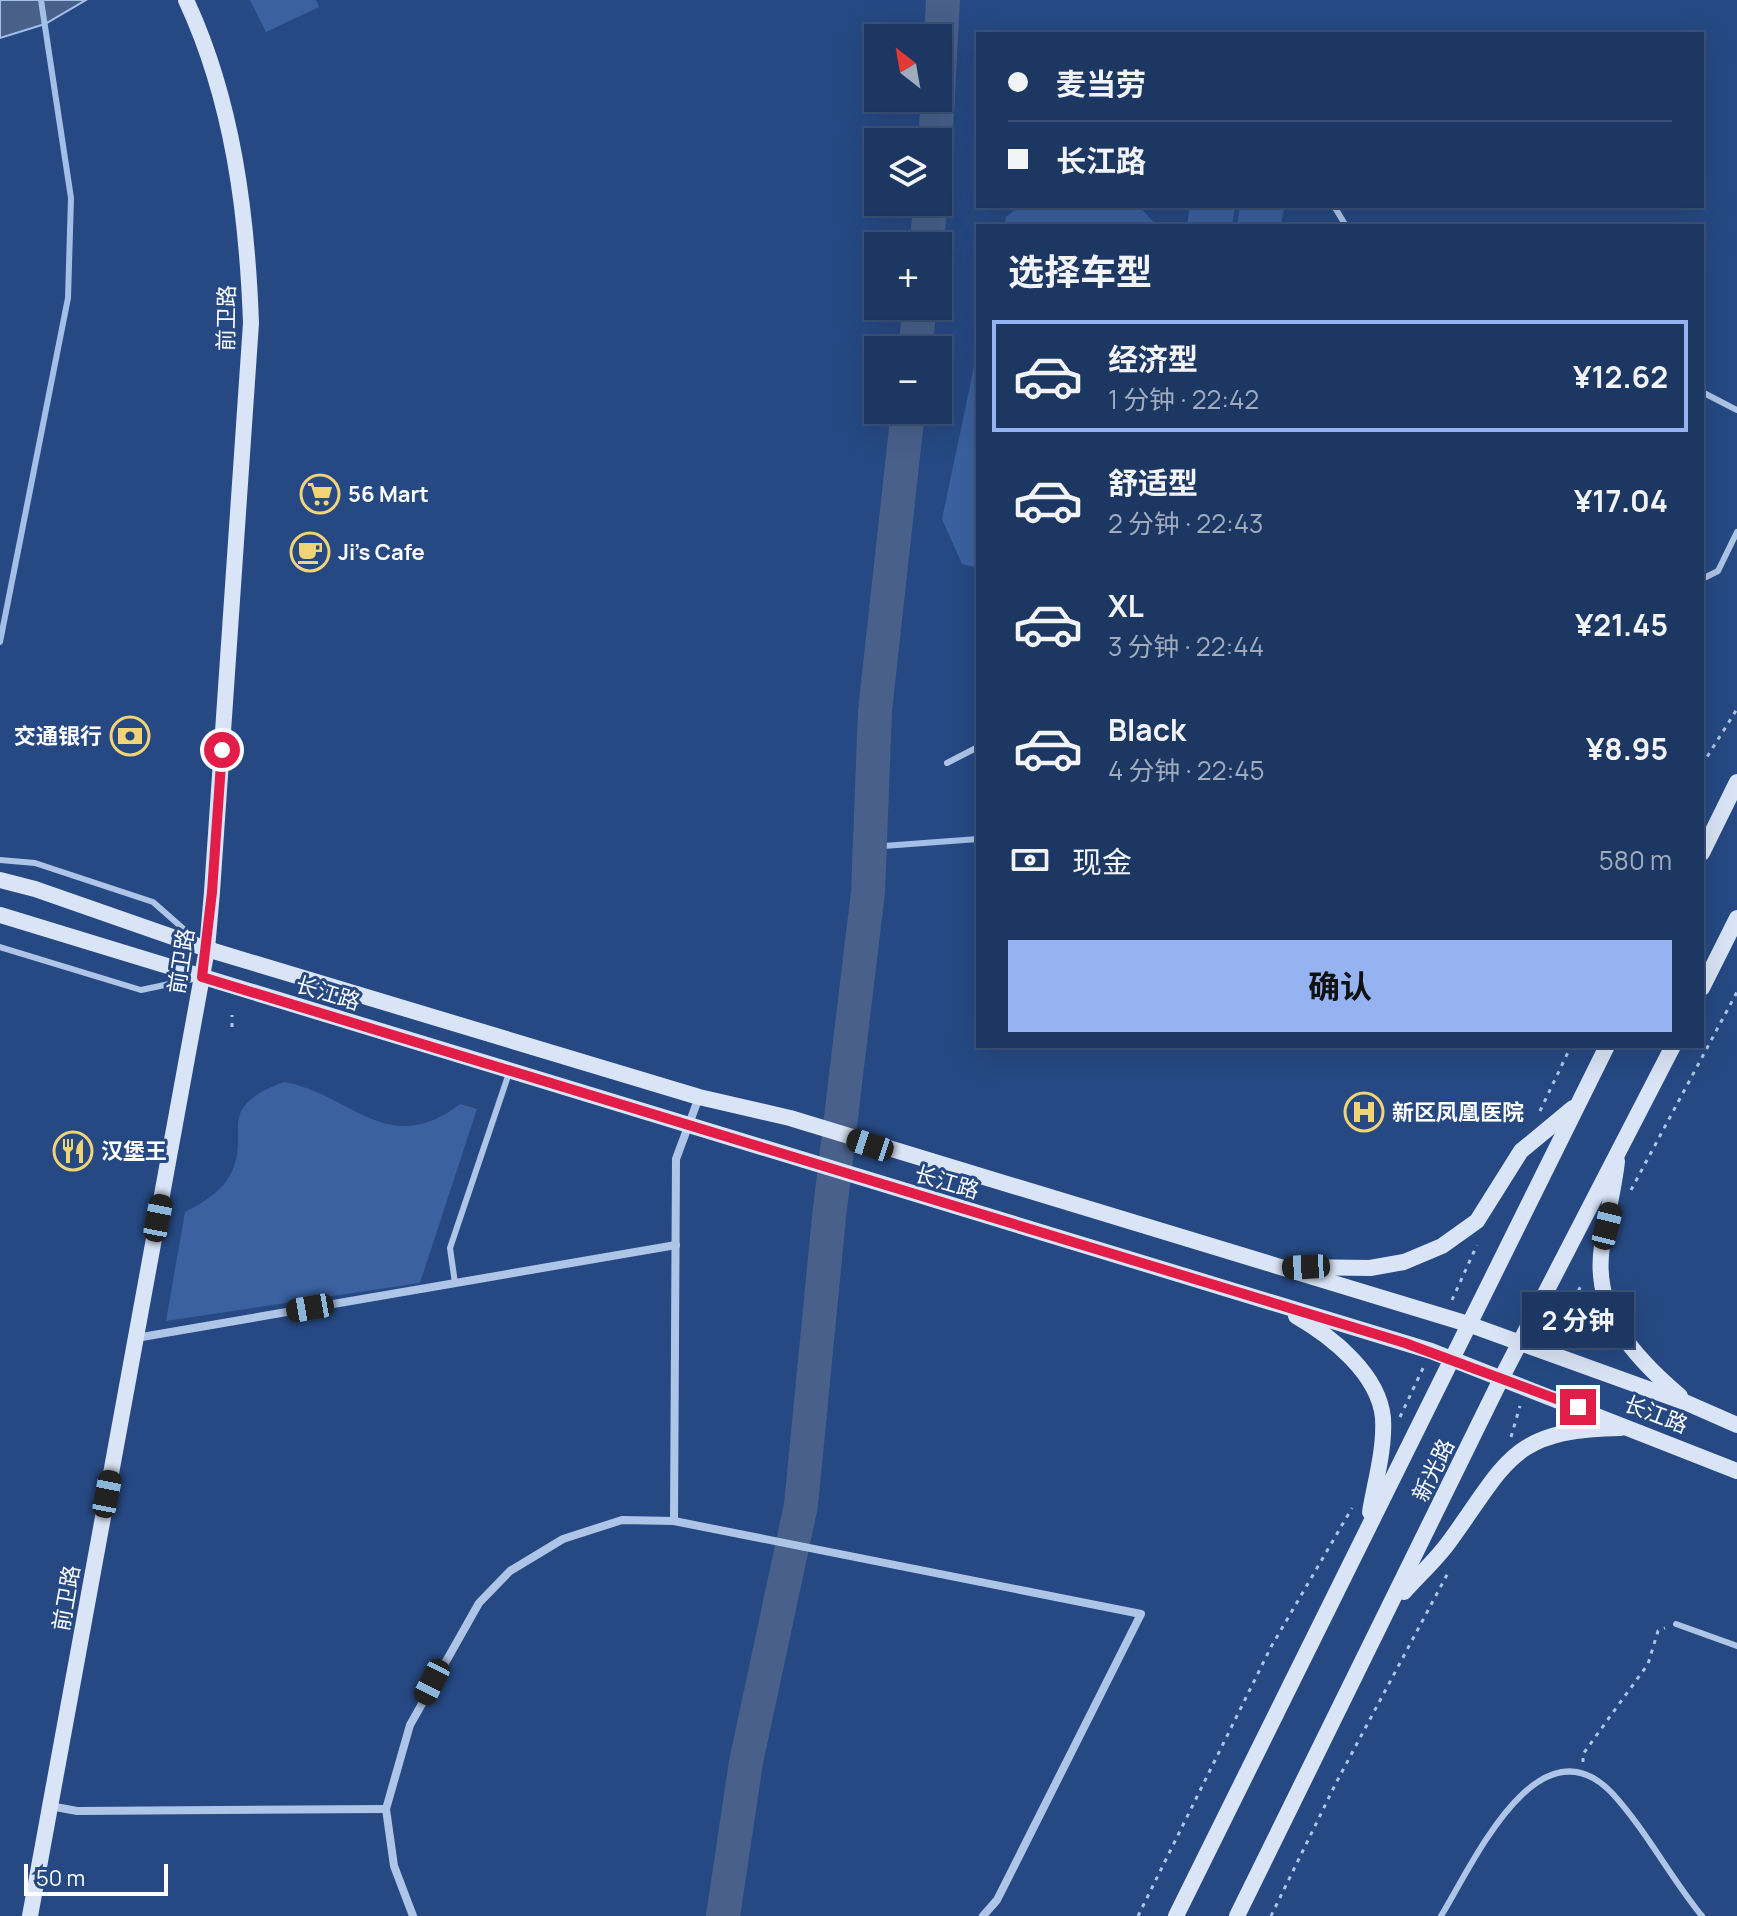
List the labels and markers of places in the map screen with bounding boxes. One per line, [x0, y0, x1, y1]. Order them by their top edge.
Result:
supermarket icon: 56 Mart [299, 473, 341, 515]
place label: 56 Mart [348, 479, 429, 509]
cafe icon: Ji's Cafe [289, 531, 331, 573]
place label: Ji's Cafe [338, 537, 425, 567]
bank icon: 交通银行 [109, 715, 151, 757]
place label: 交通银行 [14, 721, 102, 751]
hospital icon: 新区凤凰医院 [1343, 1091, 1385, 1133]
place label: 新区凤凰医院 [1392, 1097, 1524, 1127]
restaurant icon: 汉堡王 [52, 1130, 94, 1172]
place label: 汉堡王 [101, 1136, 167, 1166]

